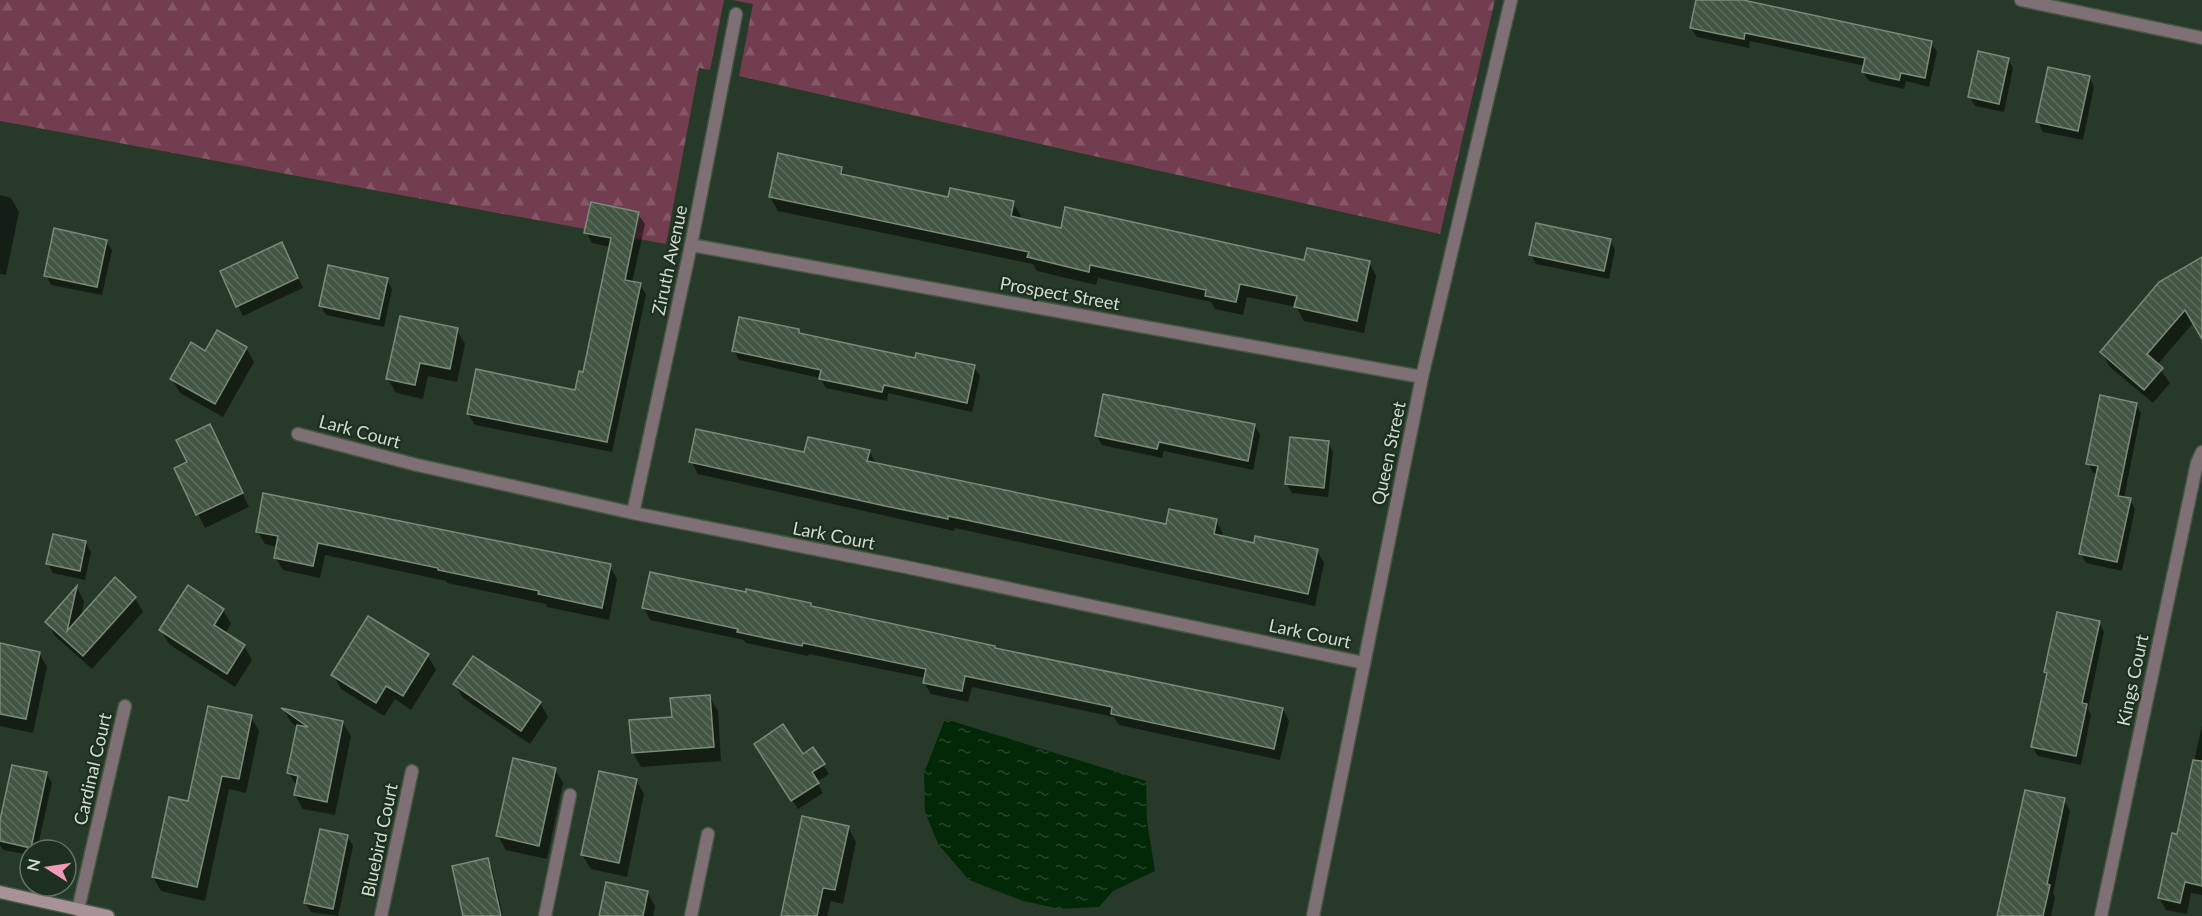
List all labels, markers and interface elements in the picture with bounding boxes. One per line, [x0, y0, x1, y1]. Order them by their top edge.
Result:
street label: Ziruth Avenue [647, 203, 691, 317]
street label: Prospect Street [998, 272, 1122, 314]
street label: Queen Street [1366, 399, 1410, 507]
street label: Lark Court [317, 410, 404, 453]
street label: Lark Court [791, 516, 878, 554]
street label: Lark Court [1267, 614, 1354, 653]
street label: Kings Court [2112, 632, 2153, 728]
street label: Cardinal Court [68, 710, 116, 827]
street label: Bluebird Court [356, 781, 402, 899]
north arrow [18, 838, 78, 898]
text: N [22, 857, 43, 873]

